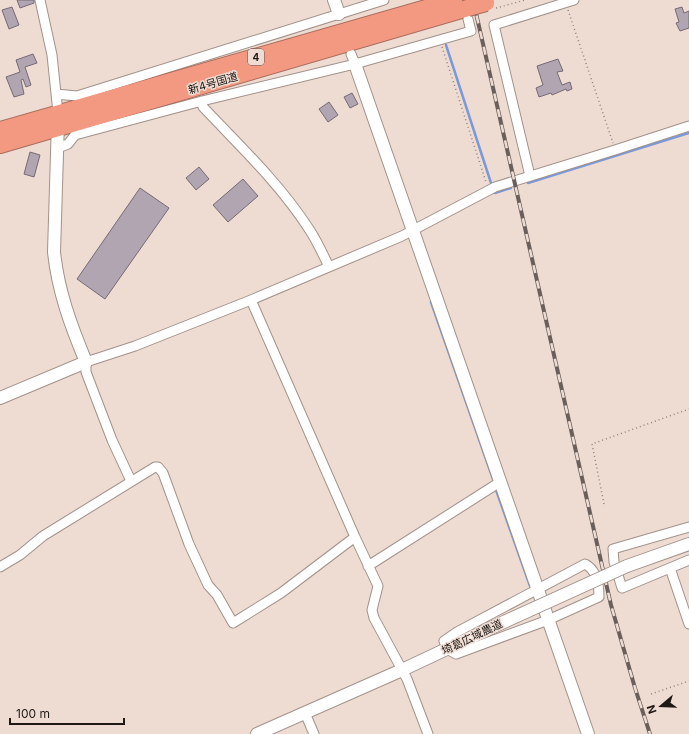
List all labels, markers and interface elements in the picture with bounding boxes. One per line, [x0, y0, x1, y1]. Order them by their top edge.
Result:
road number: 4 [248, 49, 264, 65]
street label: 新4号国道 [187, 69, 239, 97]
street label: 埼葛広域農道 [439, 616, 505, 658]
north arrow [641, 686, 681, 726]
scale bar [10, 700, 124, 726]
text: N [644, 703, 660, 716]
text: 100 m [16, 706, 50, 721]

